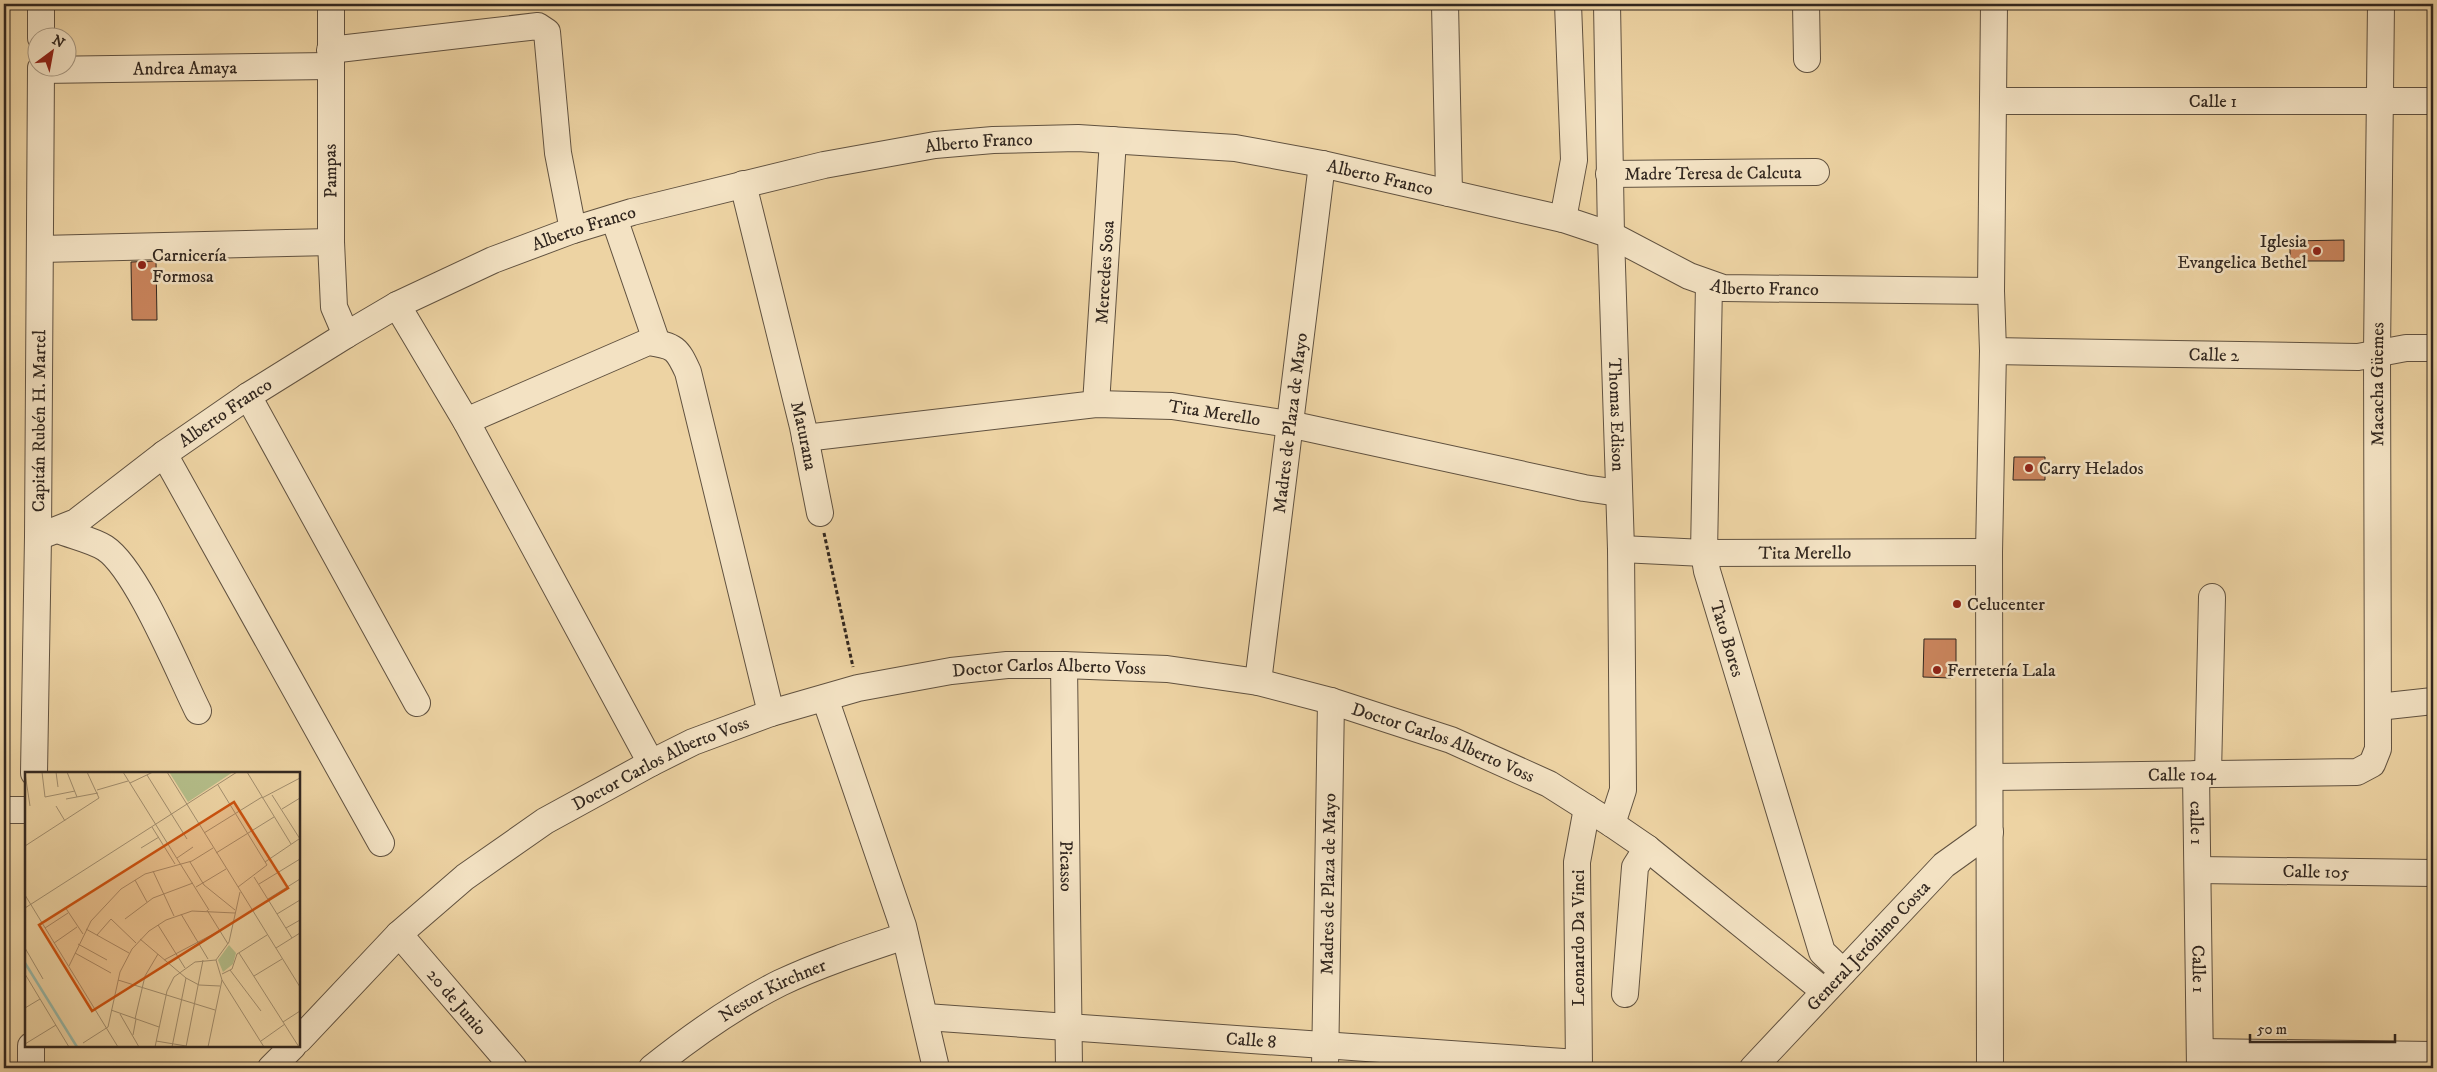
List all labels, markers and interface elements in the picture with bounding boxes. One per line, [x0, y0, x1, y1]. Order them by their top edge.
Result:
north arrow [28, 28, 78, 78]
text: N [49, 31, 68, 53]
street label: Andrea Amaya [133, 57, 238, 81]
street label: Calle 1 [2189, 91, 2237, 113]
street label: Alberto Franco [923, 129, 1033, 159]
street label: Pampas [320, 144, 342, 198]
street label: Alberto Franco [1325, 155, 1435, 201]
street label: Madre Teresa de Calcuta [1624, 162, 1802, 186]
street label: Alberto Franco [529, 201, 639, 256]
street label: Mercedes Sosa [1091, 220, 1120, 325]
place label: Iglesia Evangelica Bethel [2177, 231, 2308, 274]
place label: Carnicería Formosa [152, 245, 227, 288]
marker: Iglesia Evangelica Bethel [2311, 245, 2323, 257]
marker: Carnicería Formosa [136, 259, 148, 271]
street label: Alberto Franco [1707, 274, 1819, 301]
street label: Macacha Güemes [2367, 322, 2389, 446]
street label: Capitán Rubén H. Martel [28, 329, 51, 512]
street label: Madres de Plaza de Mayo [1269, 331, 1313, 515]
street label: Calle 2 [2188, 344, 2240, 367]
street label: Thomas Edison [1603, 358, 1629, 473]
street label: Alberto Franco [175, 374, 277, 453]
street label: Tita Merello [1167, 396, 1262, 431]
street label: Maturana [785, 399, 821, 473]
place label: Carry Helados [2039, 458, 2144, 480]
marker: Carry Helados [2023, 462, 2035, 474]
street label: Tita Merello [1759, 542, 1852, 565]
place label: Celucenter [1967, 594, 2045, 616]
street label: Tato Bores [1705, 598, 1748, 680]
marker: Celucenter [1951, 598, 1963, 610]
street label: Doctor Carlos Alberto Voss [951, 655, 1147, 683]
place label: Ferretería Lala [1947, 660, 2056, 682]
marker: Ferretería Lala [1931, 664, 1943, 676]
street label: Doctor Carlos Alberto Voss [1349, 698, 1538, 788]
street label: Doctor Carlos Alberto Voss [568, 712, 752, 816]
street label: Calle 104 [2148, 764, 2217, 787]
inset map [25, 772, 300, 1047]
street label: Madres de Plaza de Mayo [1317, 793, 1341, 975]
street label: calle 1 [2184, 801, 2207, 845]
street label: Picasso [1054, 840, 1077, 892]
street label: Calle 105 [2282, 861, 2350, 884]
street label: Leonardo Da Vinci [1568, 869, 1590, 1007]
street label: General Jerónimo Costa [1802, 876, 1936, 1016]
street label: Calle 1 [2186, 945, 2209, 993]
street label: Nestor Kirchner [715, 954, 830, 1028]
street label: 20 de Junio [421, 964, 491, 1040]
scale bar [2250, 1012, 2394, 1044]
text: 50 m [2257, 1020, 2287, 1039]
street label: Calle 8 [1225, 1028, 1277, 1054]

